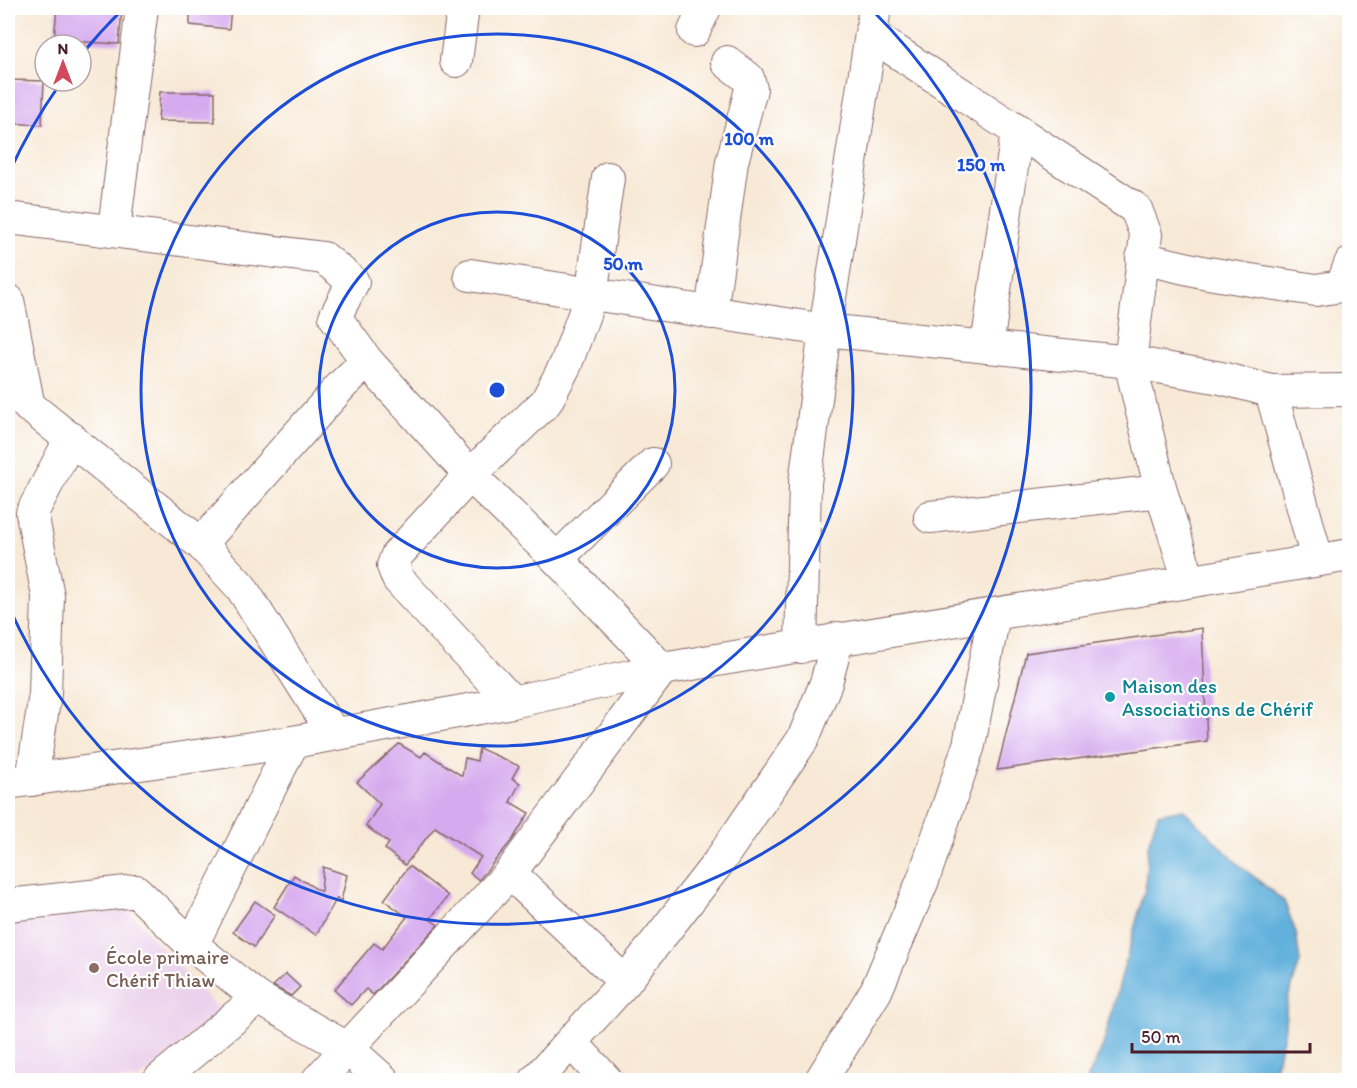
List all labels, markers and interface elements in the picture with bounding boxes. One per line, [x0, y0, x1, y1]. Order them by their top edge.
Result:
north arrow [33, 33, 93, 93]
text: N [58, 39, 68, 58]
text: 100 m [724, 128, 775, 150]
text: 150 m [957, 154, 1006, 176]
text: 50 m [603, 253, 644, 275]
centre of rings [487, 380, 507, 400]
place label: Maison des Associations de Chérif [1122, 674, 1314, 721]
marker: Maison des Associations de Chérif [1103, 690, 1117, 704]
place label: École primaire Chérif Thiaw [106, 945, 229, 992]
marker: École primaire Chérif Thiaw [87, 961, 101, 975]
scale bar [1132, 1016, 1310, 1054]
text: 50 m [1141, 1026, 1181, 1048]

